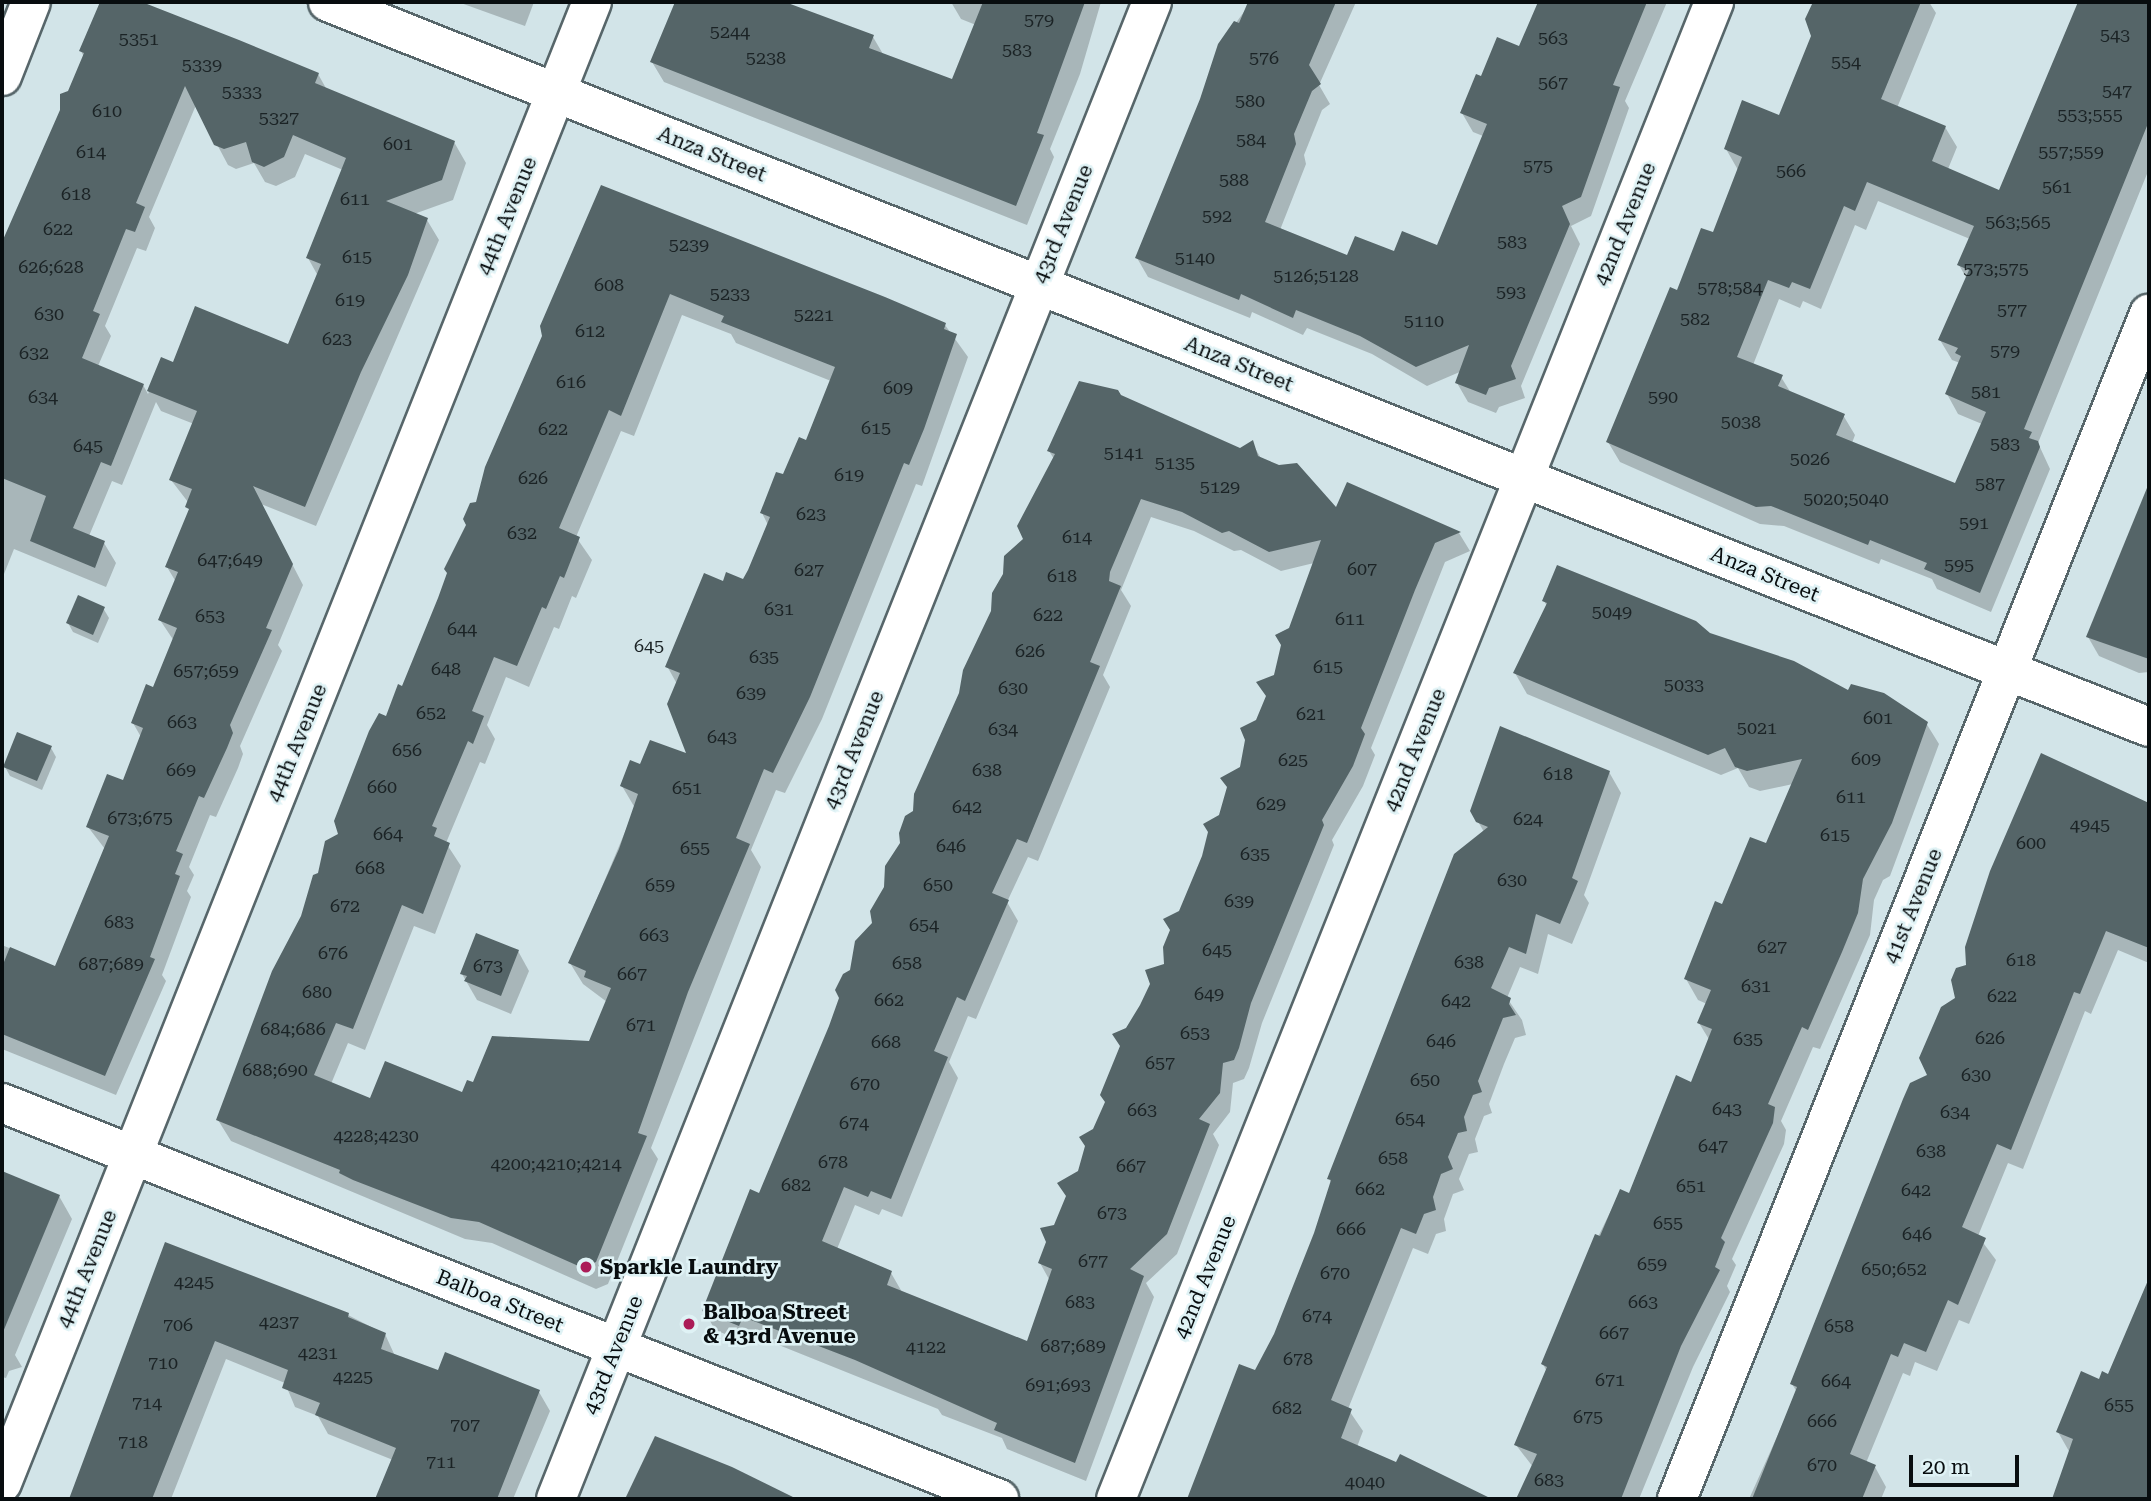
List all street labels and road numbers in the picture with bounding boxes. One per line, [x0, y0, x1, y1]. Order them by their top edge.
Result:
street label: Anza Street [654, 121, 770, 187]
street label: 44th Avenue [472, 153, 542, 279]
street label: 42nd Avenue [1589, 158, 1661, 290]
street label: 43rd Avenue [1028, 161, 1098, 287]
street label: Anza Street [1181, 331, 1297, 397]
street label: Anza Street [1707, 541, 1823, 607]
street label: 44th Avenue [262, 680, 332, 806]
street label: 42nd Avenue [1379, 684, 1451, 816]
street label: 43rd Avenue [819, 687, 889, 813]
street label: 41st Avenue [1878, 845, 1948, 967]
street label: 44th Avenue [52, 1206, 122, 1332]
street label: 42nd Avenue [1169, 1211, 1241, 1343]
street label: Balboa Street [433, 1264, 567, 1338]
street label: 43rd Avenue [578, 1292, 648, 1418]

